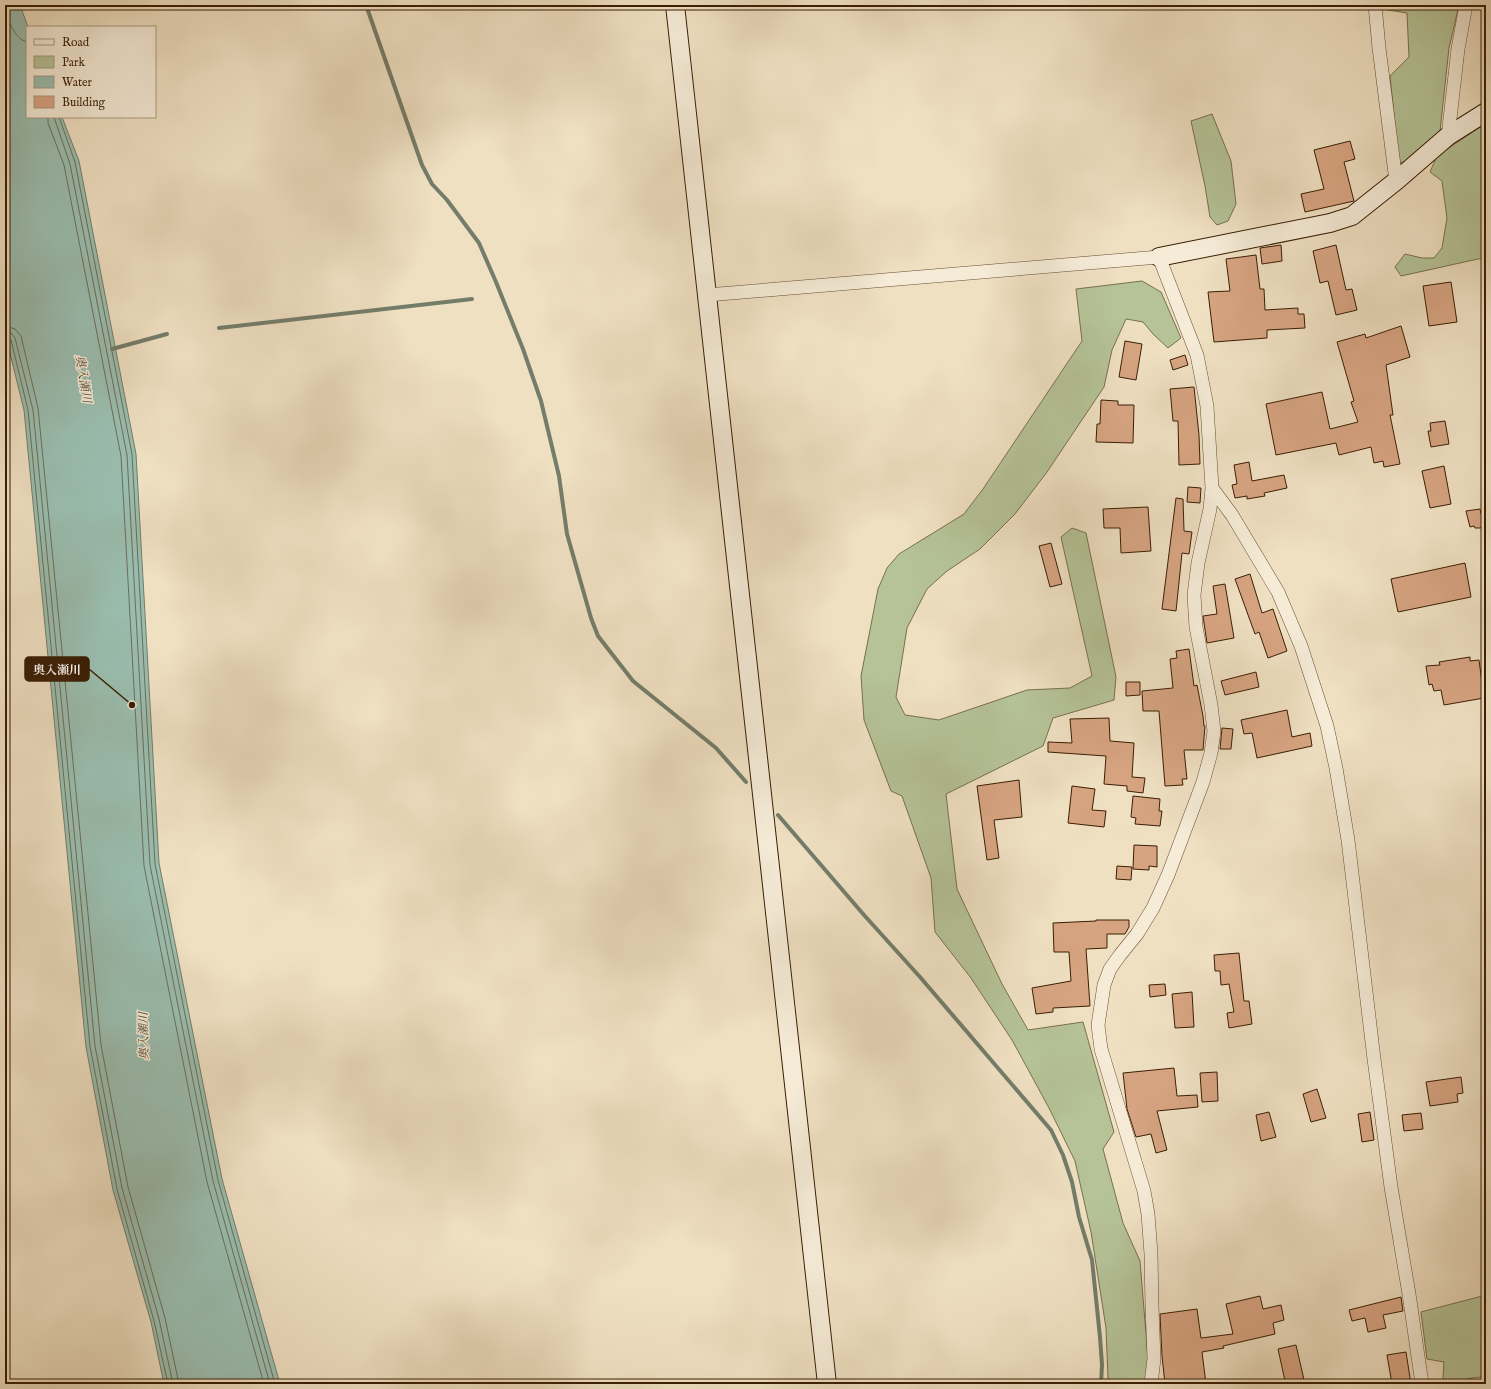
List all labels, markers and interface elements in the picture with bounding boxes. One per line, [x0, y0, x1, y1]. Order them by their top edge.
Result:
legend [26, 26, 156, 118]
text: Road [62, 35, 90, 50]
text: Park [62, 55, 85, 70]
text: Water [62, 75, 93, 90]
text: Building [62, 95, 106, 110]
water label: 奥入瀬川 [72, 354, 94, 406]
callout: 奥入瀬川 [25, 657, 89, 681]
text: 奥入瀬川 [33, 663, 81, 678]
water label: 奥入瀬川 [136, 1010, 152, 1060]

